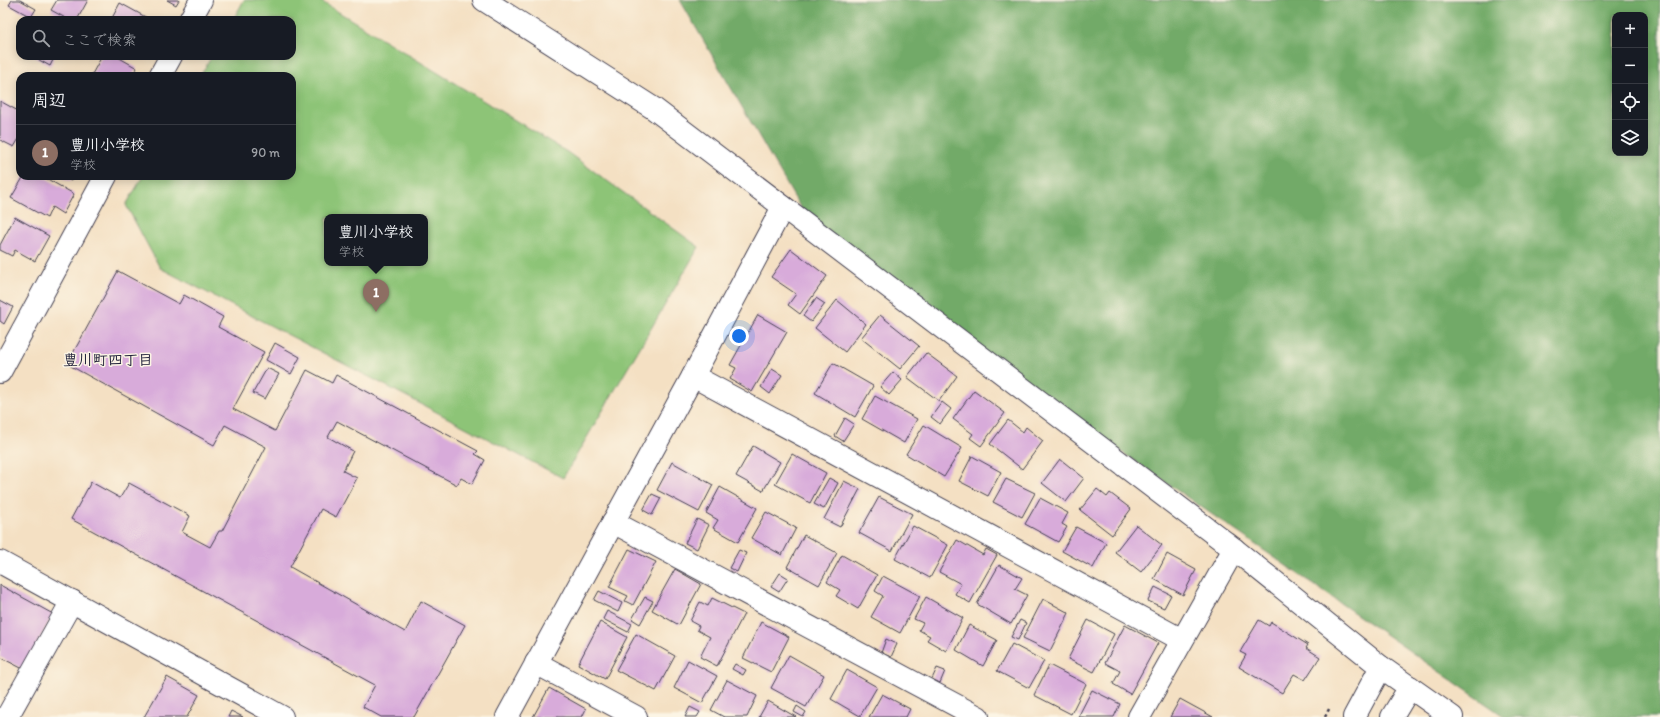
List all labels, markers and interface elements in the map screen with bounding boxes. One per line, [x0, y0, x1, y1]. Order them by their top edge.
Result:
map controls [1612, 12, 1648, 156]
button: + [1612, 12, 1648, 48]
search box [16, 16, 296, 60]
icon: search [30, 27, 52, 49]
text: ここで検索 [62, 31, 137, 49]
button: − [1612, 48, 1648, 84]
button: locate [1612, 84, 1648, 120]
text: 周辺 [32, 90, 66, 110]
button: layers [1612, 120, 1648, 156]
text: 豊川小学校 [70, 136, 145, 154]
text: 1 [42, 145, 48, 160]
text: 90 m [251, 145, 280, 160]
text: 学校 [70, 157, 96, 172]
popup [324, 214, 428, 266]
text: 豊川小学校 [338, 223, 414, 241]
text: 学校 [338, 244, 365, 259]
pin: 1 [363, 279, 389, 312]
your location [729, 326, 749, 346]
district label: 豊川町四丁目 [63, 351, 153, 369]

